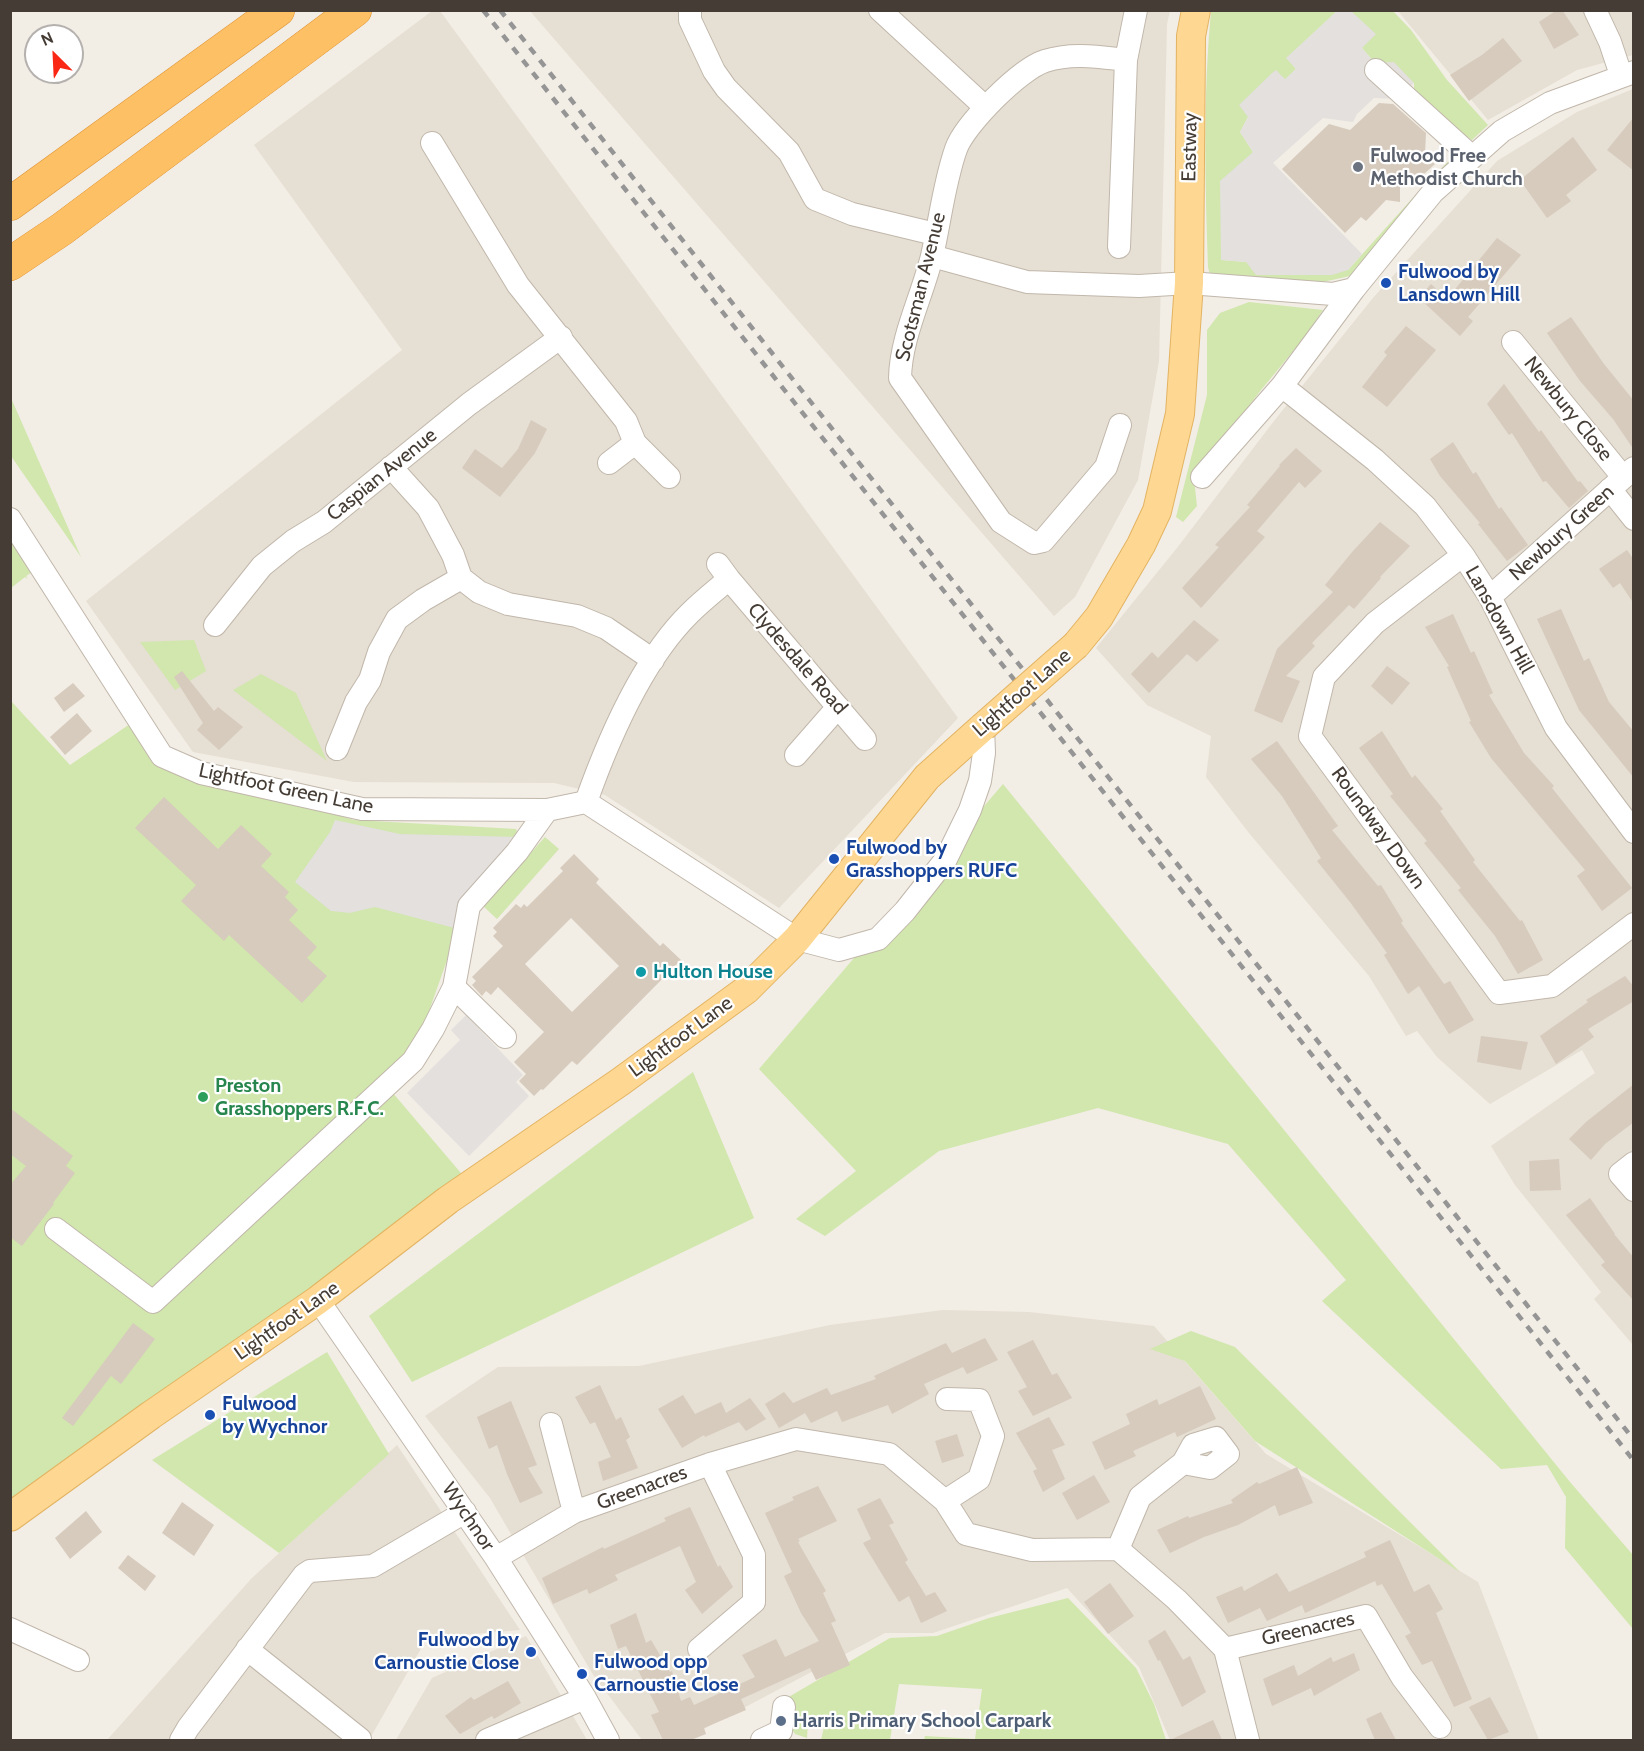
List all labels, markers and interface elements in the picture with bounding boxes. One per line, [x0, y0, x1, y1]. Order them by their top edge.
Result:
north arrow [24, 24, 84, 84]
text: N [38, 28, 56, 50]
street label: Eastway [1177, 112, 1203, 182]
place label: Fulwood Free Methodist Church [1370, 144, 1523, 191]
marker: Fulwood Free Methodist Church [1351, 160, 1365, 174]
street label: Scotsman Avenue [891, 210, 951, 364]
place label: Fulwood by Lansdown Hill [1398, 260, 1520, 307]
marker: Fulwood by Lansdown Hill [1379, 276, 1393, 290]
street label: Newbury Close [1519, 352, 1617, 466]
street label: Caspian Avenue [322, 423, 442, 527]
street label: Newbury Green [1505, 480, 1619, 586]
street label: Lansdown Hill [1460, 562, 1538, 678]
street label: Clydesdale Road [742, 598, 852, 720]
street label: Lightfoot Lane [968, 644, 1076, 742]
street label: Lightfoot Green Lane [197, 759, 375, 819]
street label: Roundway Down [1326, 762, 1430, 894]
place label: Fulwood by Grasshoppers RUFC [846, 836, 1017, 883]
marker: Fulwood by Grasshoppers RUFC [827, 852, 841, 866]
place label: Hulton House [653, 960, 773, 984]
marker: Hulton House [634, 965, 648, 979]
street label: Lightfoot Lane [625, 991, 737, 1083]
place label: Preston Grasshoppers R.F.C. [215, 1074, 384, 1121]
marker: Preston Grasshoppers R.F.C. [196, 1090, 210, 1104]
street label: Lightfoot Lane [230, 1276, 344, 1366]
place label: Fulwood by Wychnor [222, 1392, 327, 1439]
marker: Fulwood by Wychnor [203, 1408, 217, 1422]
street label: Greenacres [594, 1461, 690, 1515]
street label: Wychnor [437, 1478, 499, 1556]
street label: Greenacres [1259, 1607, 1357, 1651]
place label: Fulwood by Carnoustie Close [374, 1628, 519, 1675]
marker: Fulwood by Carnoustie Close [524, 1645, 538, 1659]
place label: Fulwood opp Carnoustie Close [594, 1650, 739, 1697]
marker: Fulwood opp Carnoustie Close [575, 1667, 589, 1681]
place label: Harris Primary School Carpark [793, 1709, 1051, 1733]
marker: Harris Primary School Carpark [774, 1714, 788, 1728]

